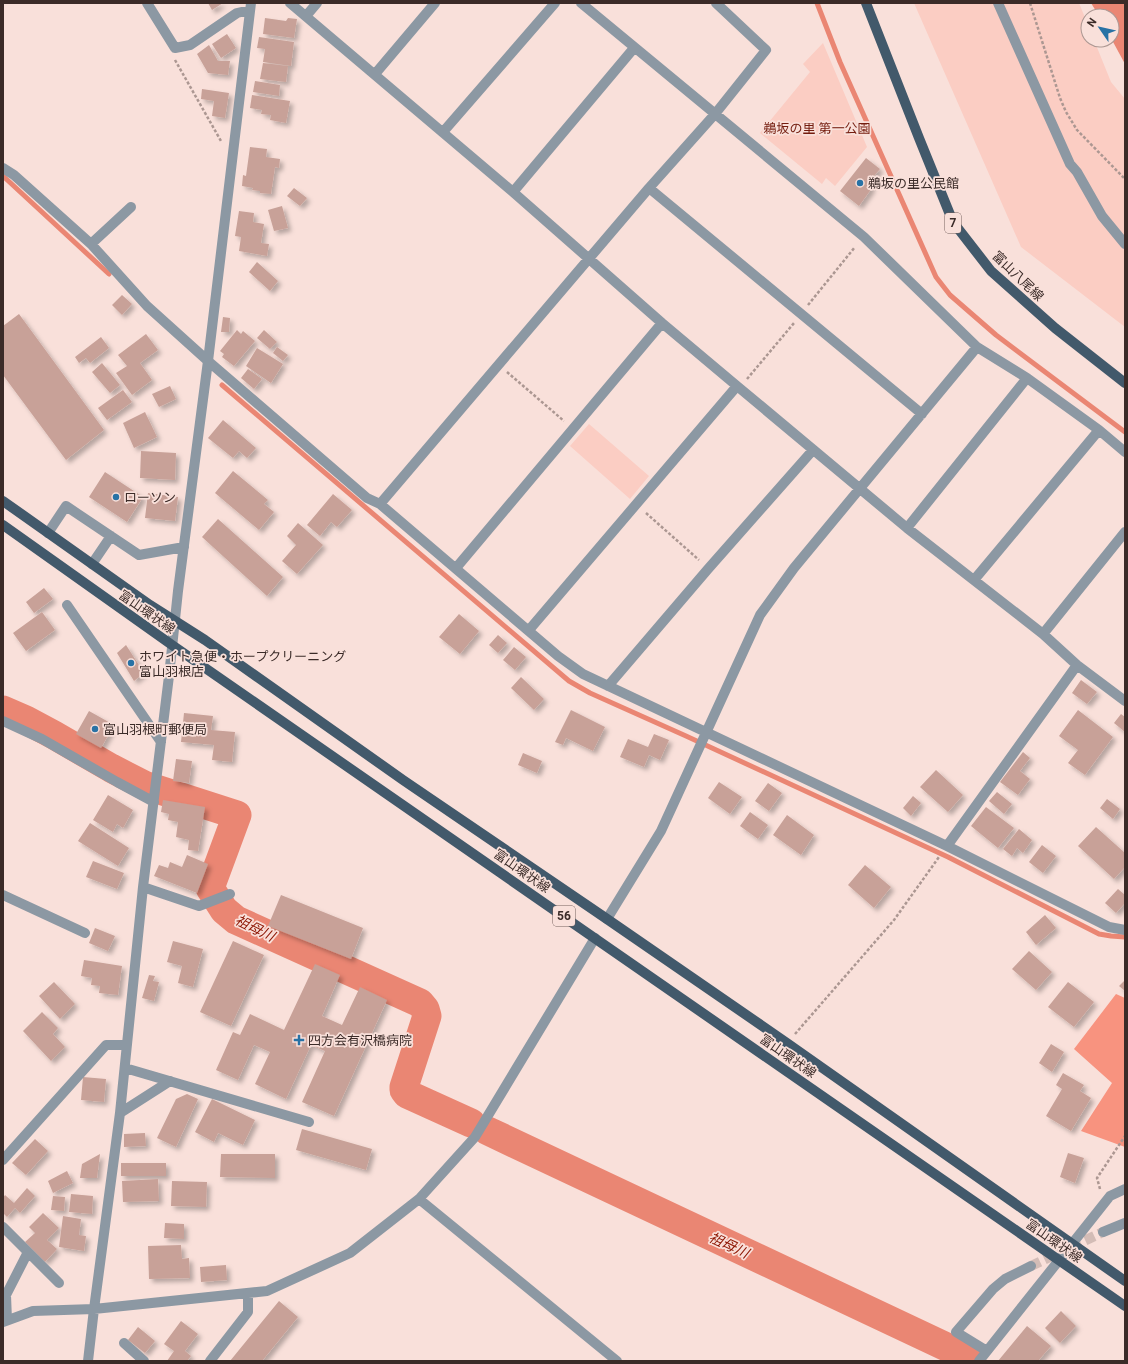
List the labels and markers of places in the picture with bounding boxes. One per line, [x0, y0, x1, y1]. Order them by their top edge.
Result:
place label: 鵜坂の里公民館 [868, 176, 959, 191]
marker: 鵜坂の里公民館 [855, 178, 865, 188]
place label: ローソン [124, 490, 176, 505]
marker: ローソン [111, 492, 121, 502]
place label: ホワイト急便・ホープクリーニング 富山羽根店 [139, 649, 346, 679]
marker: ホワイト急便・ホープクリーニング 富山羽根店 [126, 658, 136, 668]
place label: 富山羽根町郵便局 [103, 722, 207, 737]
marker: 富山羽根町郵便局 [90, 724, 100, 734]
place label: 四方会有沢橋病院 [308, 1033, 412, 1048]
marker: 四方会有沢橋病院 [293, 1034, 305, 1046]

